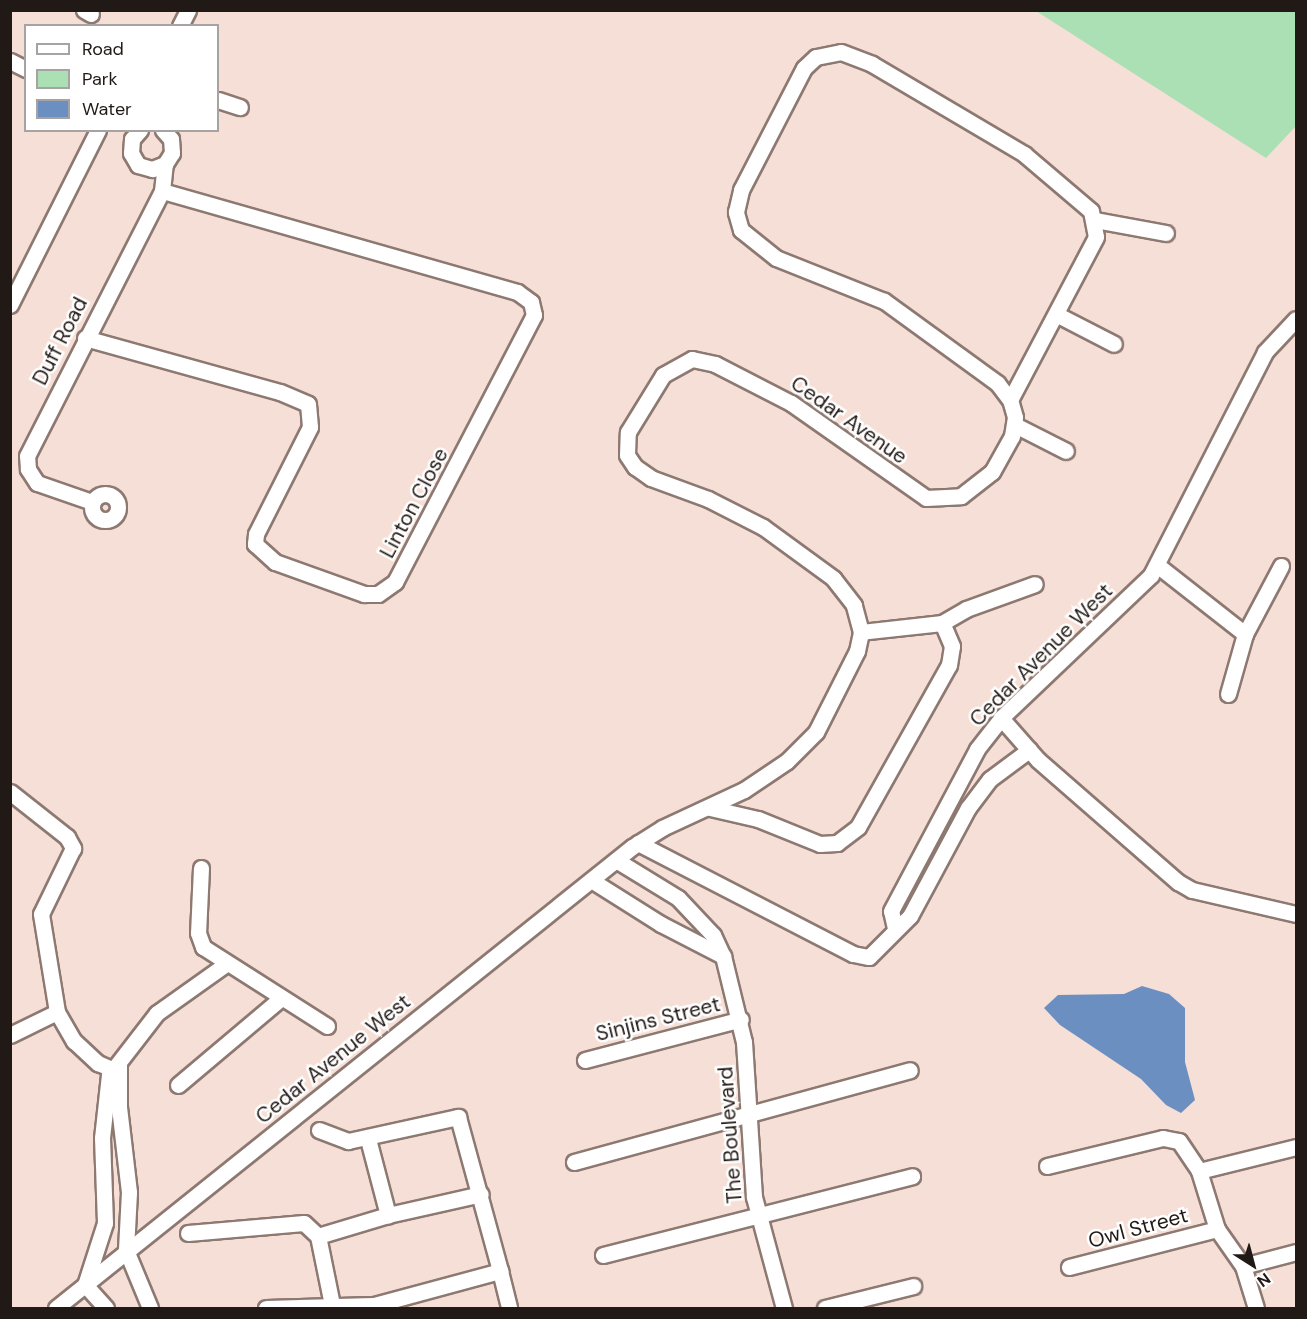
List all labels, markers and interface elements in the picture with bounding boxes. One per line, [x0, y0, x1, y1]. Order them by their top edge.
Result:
legend [24, 24, 219, 132]
text: Road [82, 37, 124, 61]
text: Park [82, 67, 118, 91]
text: Water [82, 97, 132, 121]
street label: Duff Road [27, 293, 93, 389]
street label: Cedar Avenue [786, 371, 912, 469]
street label: Linton Close [375, 444, 453, 562]
street label: Cedar Avenue West [964, 578, 1118, 732]
street label: Cedar Avenue West [251, 989, 415, 1129]
street label: Sinjins Street [593, 991, 723, 1047]
street label: The Boulevard [713, 1066, 747, 1204]
street label: Owl Street [1085, 1203, 1191, 1253]
north arrow [1223, 1235, 1283, 1295]
text: N [1253, 1268, 1275, 1292]

